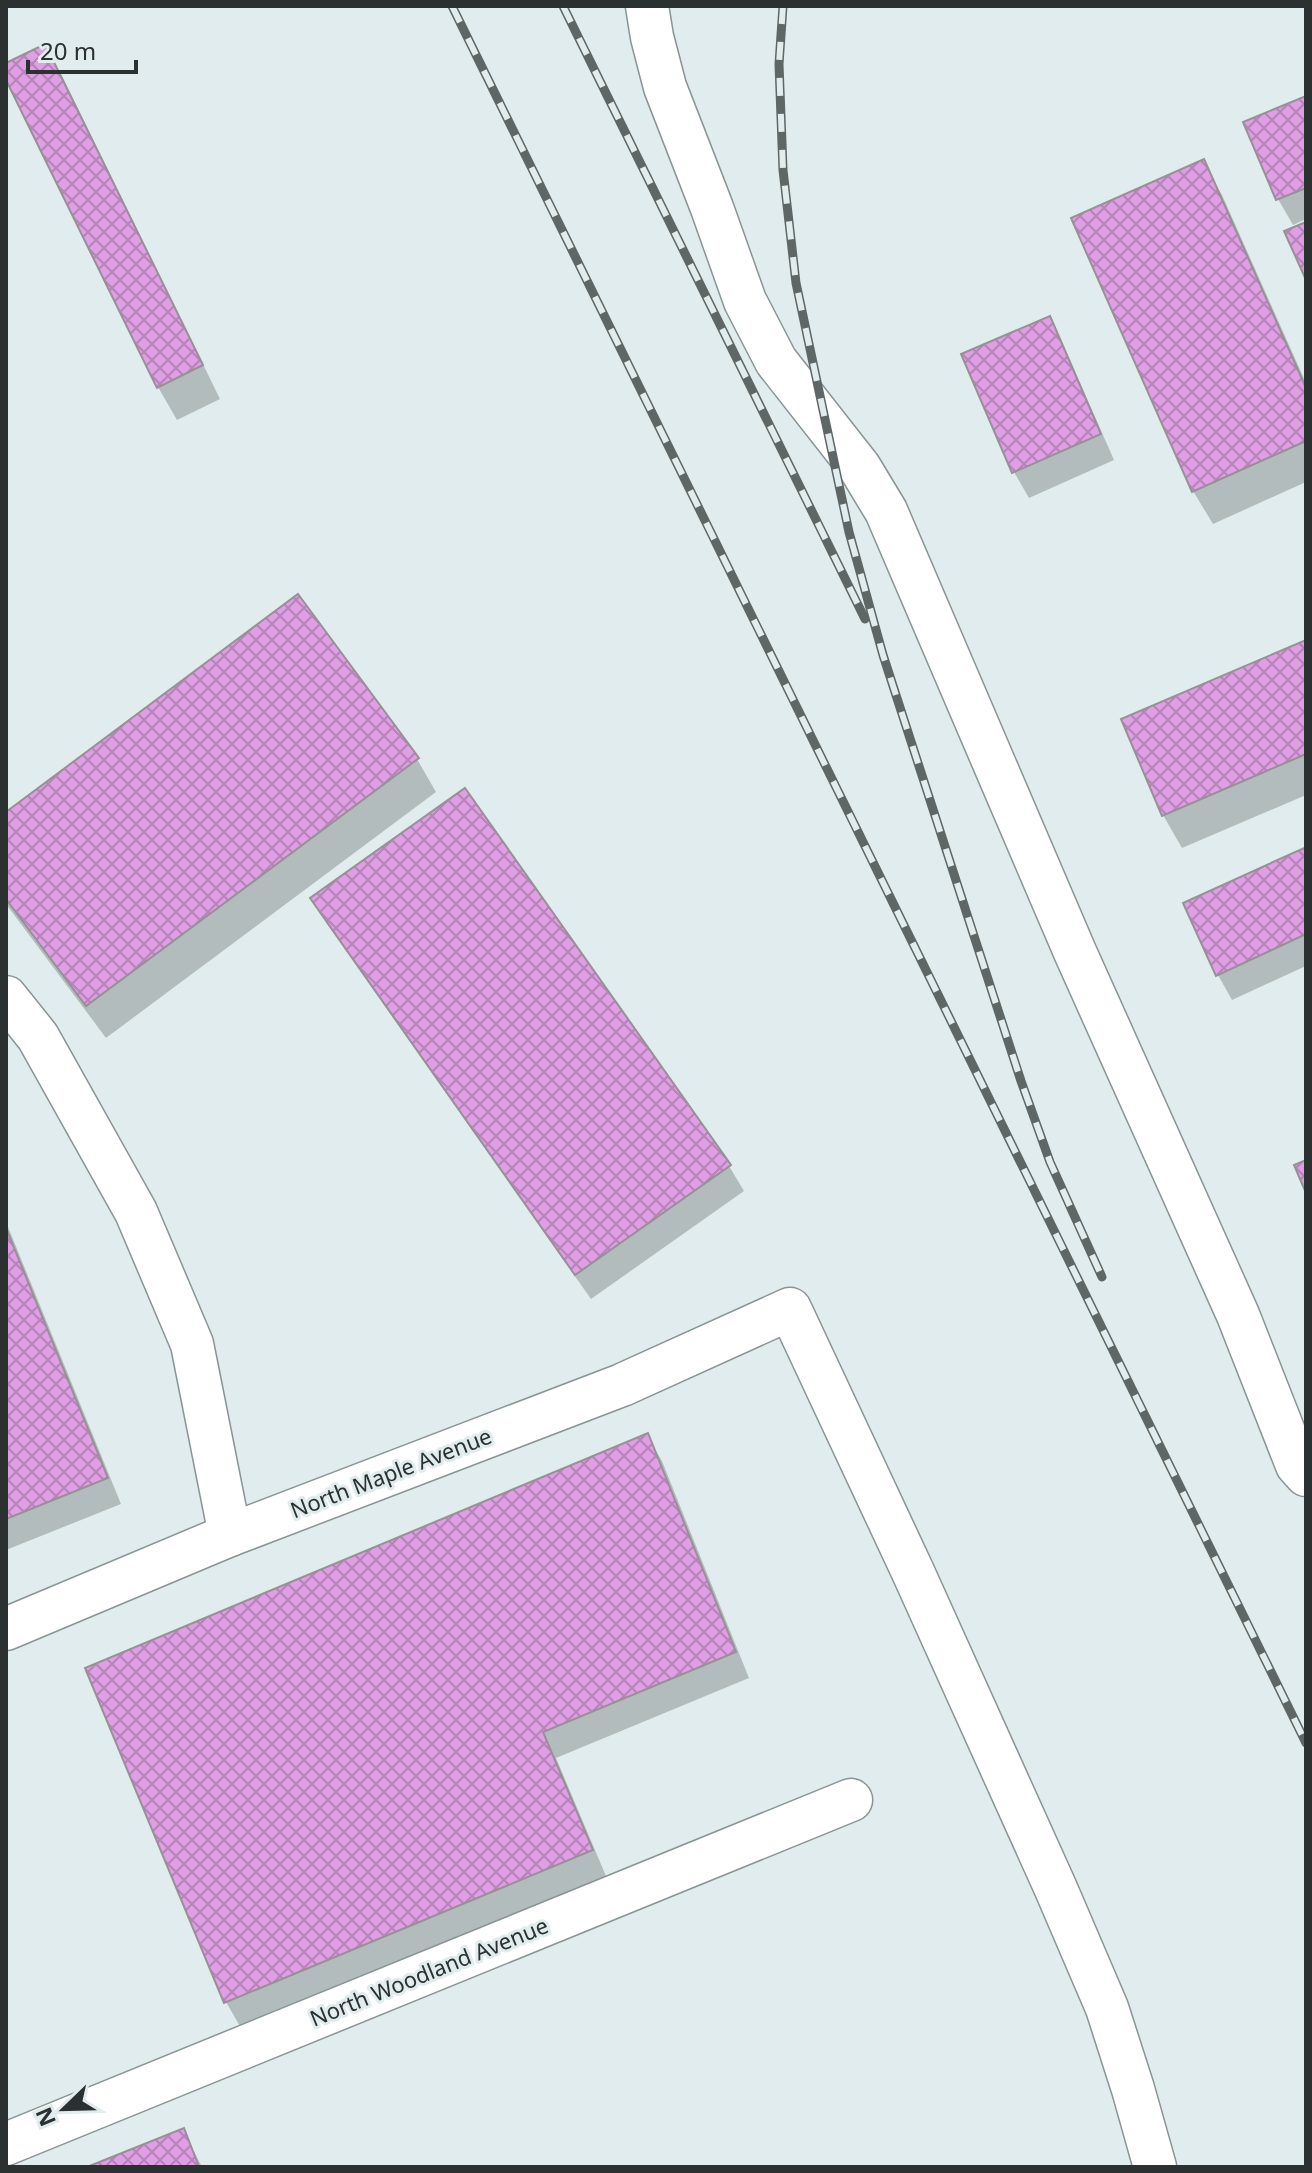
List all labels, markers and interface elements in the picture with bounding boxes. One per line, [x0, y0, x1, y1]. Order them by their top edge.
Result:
scale bar [28, 24, 136, 74]
text: 20 m [40, 34, 96, 67]
street label: North Maple Avenue [286, 1420, 496, 1524]
street label: North Woodland Avenue [305, 1909, 552, 2033]
north arrow [24, 2069, 104, 2149]
text: N [27, 2103, 62, 2131]

